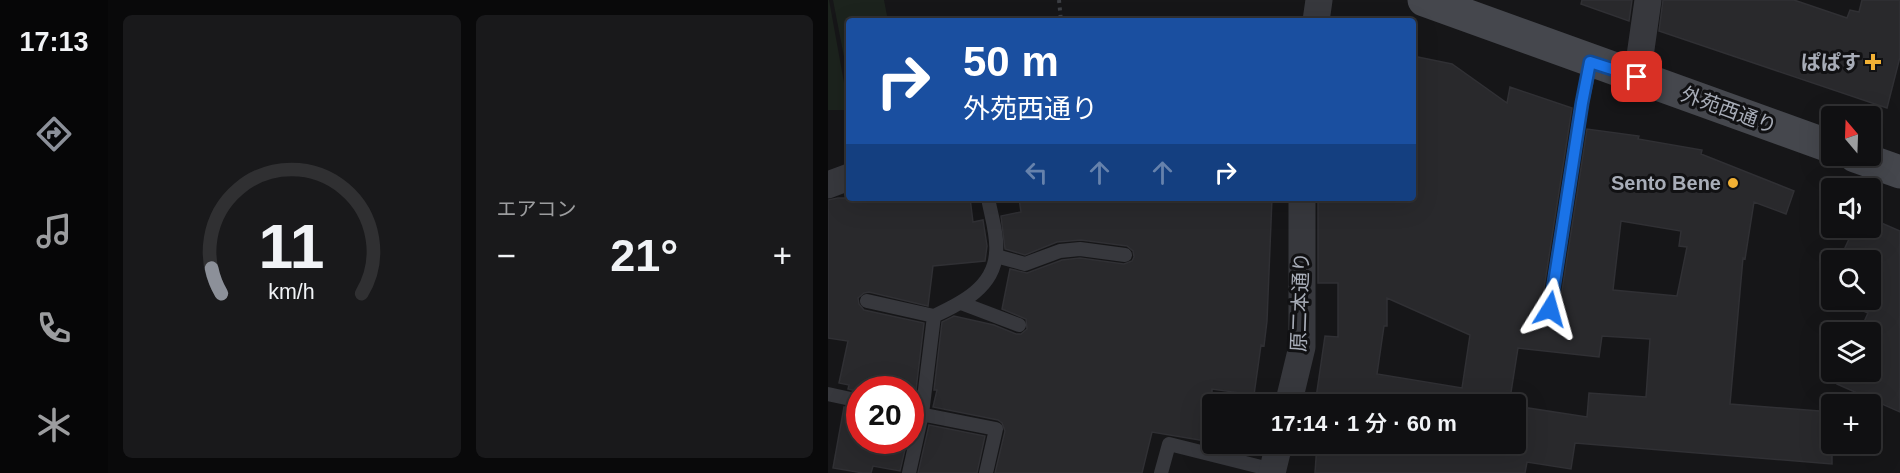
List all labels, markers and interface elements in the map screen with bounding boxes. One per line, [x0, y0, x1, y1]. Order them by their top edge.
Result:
text: 17:13 [19, 27, 89, 57]
text: 50 m [963, 38, 1059, 85]
icon: right [864, 42, 942, 120]
pin [1611, 51, 1662, 102]
place label: ぱぱす [1801, 51, 1861, 73]
marker: ぱぱす [1866, 55, 1880, 69]
icon: arrive [1620, 60, 1653, 93]
street label: 外苑西通り [1678, 83, 1780, 137]
text: 外苑西通り [963, 94, 1098, 124]
north arrow [1821, 106, 1881, 166]
map controls [1821, 106, 1881, 454]
icon: directions [33, 113, 75, 155]
icon: left [1020, 156, 1053, 189]
icon: ahead [1083, 156, 1116, 189]
icon: ahead [1146, 156, 1179, 189]
icon: right [1209, 156, 1242, 189]
place label: Sento Bene [1611, 172, 1721, 194]
marker: Sento Bene [1726, 176, 1740, 190]
button: sound [1821, 178, 1881, 238]
text: エアコン [497, 198, 577, 220]
icon: music [33, 210, 75, 252]
text: 11 [259, 212, 325, 281]
text: 21° [610, 230, 678, 281]
text: − [497, 237, 516, 274]
text: + [773, 237, 792, 274]
button: search [1821, 250, 1881, 310]
street label: 原二本通り [1287, 252, 1313, 352]
position arrow [1518, 277, 1582, 341]
text: km/h [269, 280, 315, 304]
icon: phone [33, 307, 75, 349]
button: layers [1821, 322, 1881, 382]
speed limit sign: 20 [846, 376, 924, 454]
button: + [1821, 394, 1881, 454]
icon: climate [33, 404, 75, 446]
text: 17:14 · 1 分 · 60 m [1271, 411, 1457, 436]

